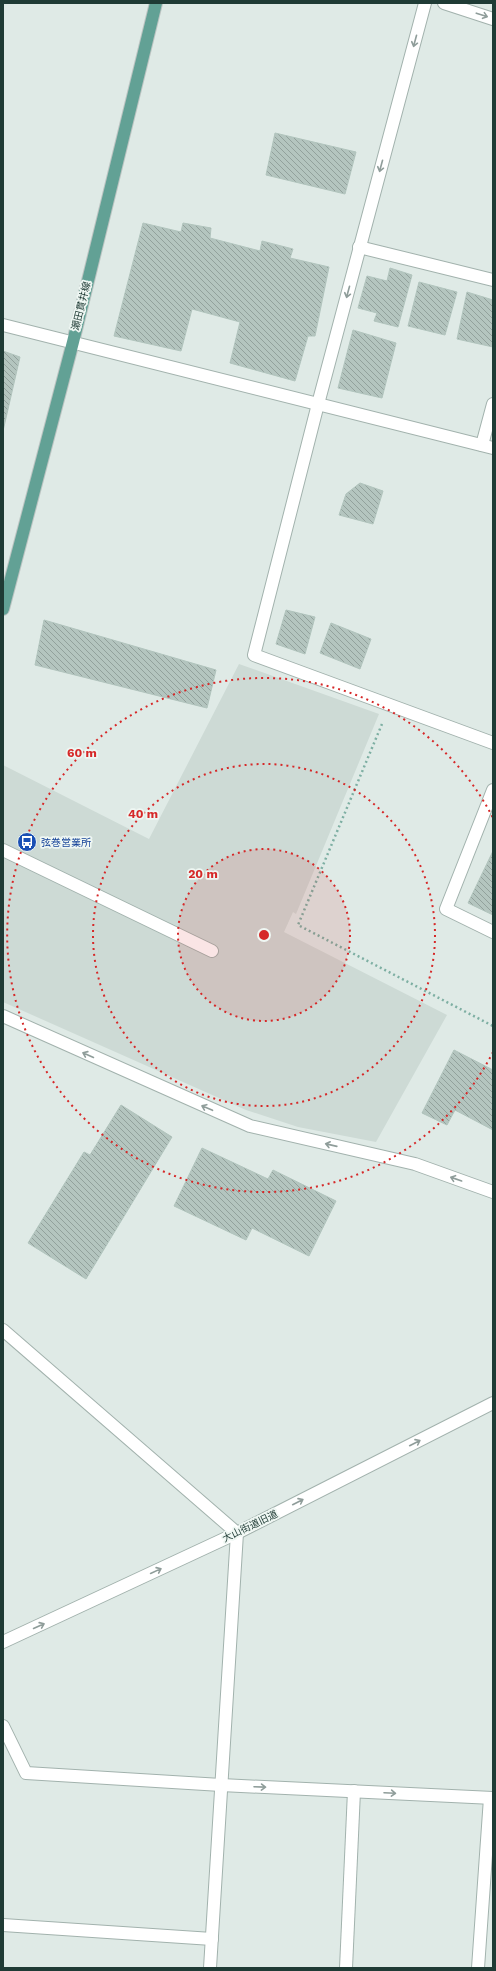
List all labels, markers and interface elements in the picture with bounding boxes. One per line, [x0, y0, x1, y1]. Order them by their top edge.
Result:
one-way arrow [475, 12, 488, 19]
one-way arrow [411, 34, 418, 47]
one-way arrow [377, 159, 384, 172]
street label: 瀬田貫井線 [70, 280, 92, 332]
one-way arrow [343, 285, 351, 298]
text: 60 m [67, 746, 97, 760]
text: 40 m [128, 807, 158, 821]
bus stop icon: 弦巻営業所 [16, 831, 38, 853]
place label: 弦巻営業所 [41, 837, 91, 848]
text: 20 m [188, 867, 218, 881]
centre of rings [257, 928, 271, 942]
one-way arrow [83, 1050, 95, 1058]
one-way arrow [201, 1104, 213, 1111]
one-way arrow [325, 1141, 338, 1149]
one-way arrow [450, 1175, 463, 1182]
one-way arrow [408, 1439, 420, 1447]
one-way arrow [292, 1498, 304, 1505]
street label: 大山街道旧道 [221, 1508, 279, 1544]
one-way arrow [150, 1567, 162, 1574]
one-way arrow [32, 1622, 44, 1629]
one-way arrow [253, 1783, 266, 1790]
one-way arrow [383, 1789, 396, 1796]

